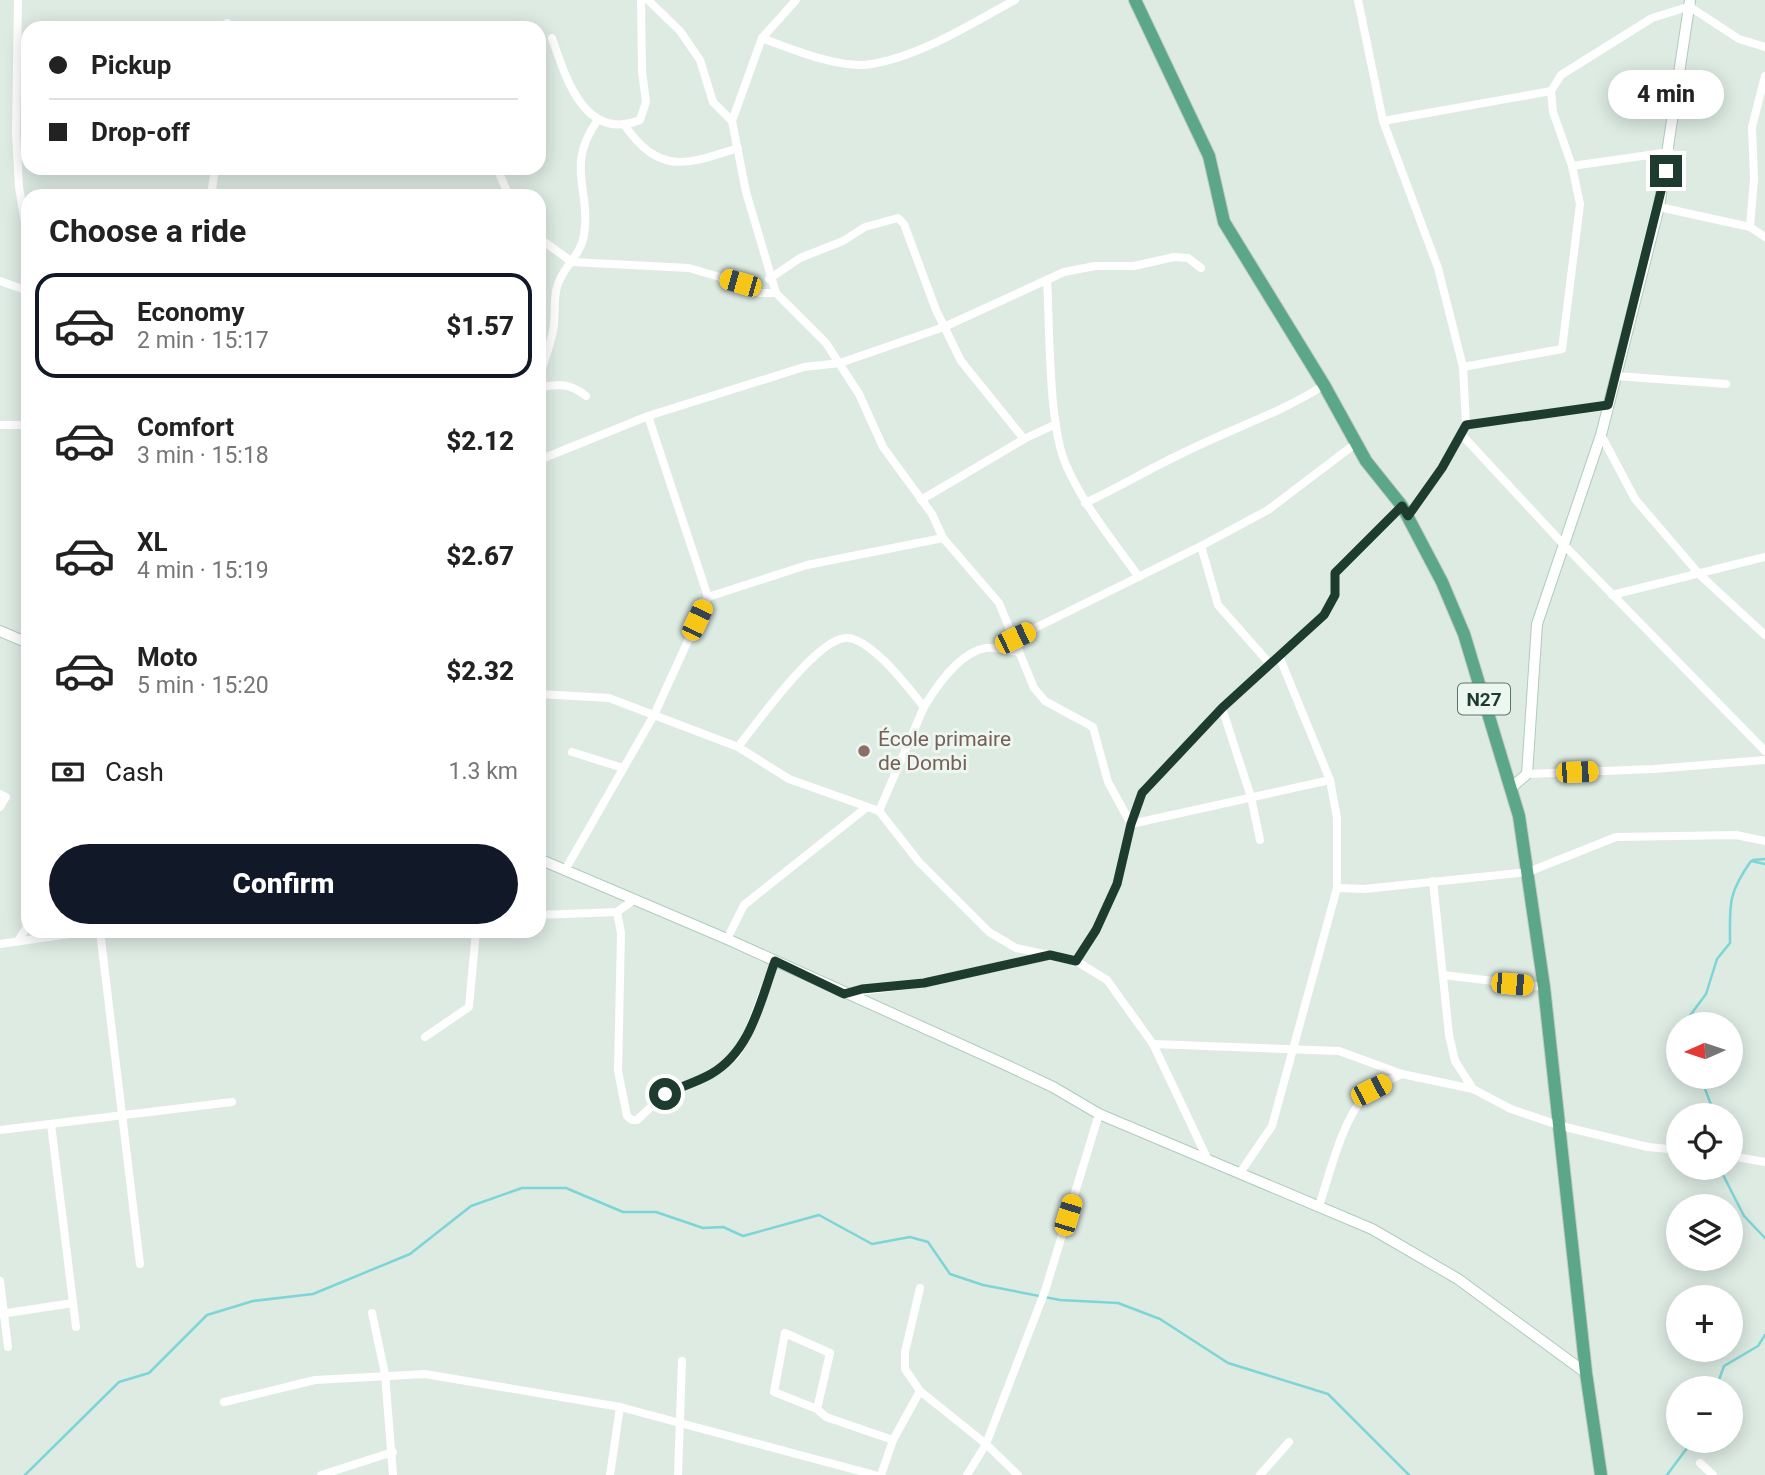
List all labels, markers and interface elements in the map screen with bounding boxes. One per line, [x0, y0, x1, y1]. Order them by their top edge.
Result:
text: Pickup [91, 50, 171, 80]
callout: 4 min [1608, 69, 1724, 118]
text: 4 min [1637, 81, 1695, 108]
text: Drop-off [91, 117, 190, 147]
route end [1650, 155, 1682, 187]
text: Choose a ride [49, 212, 246, 250]
car [717, 267, 764, 299]
icon: car [53, 294, 116, 357]
text: Economy [137, 297, 244, 327]
text: $1.57 [446, 311, 514, 341]
text: 2 min · 15:17 [137, 327, 269, 354]
icon: car [53, 409, 116, 472]
text: Comfort [137, 412, 234, 442]
text: $2.12 [446, 426, 514, 456]
text: 3 min · 15:18 [137, 442, 269, 469]
icon: car [53, 524, 116, 587]
text: XL [137, 527, 168, 557]
text: $2.67 [446, 541, 514, 571]
text: 4 min · 15:19 [137, 557, 269, 584]
car [679, 597, 716, 643]
car [992, 619, 1039, 657]
icon: car [53, 639, 116, 702]
text: Moto [137, 642, 198, 672]
text: $2.32 [446, 656, 514, 686]
text: 5 min · 15:20 [137, 672, 269, 699]
road number: N27 [1458, 684, 1510, 714]
place label: École primaire de Dombi [878, 727, 1011, 775]
marker: École primaire de Dombi [856, 743, 872, 759]
icon: cash [49, 753, 87, 791]
text: Cash [105, 757, 164, 787]
text: 1.3 km [449, 758, 518, 785]
car [1556, 761, 1599, 783]
button: Confirm [49, 844, 518, 924]
car [1491, 972, 1534, 996]
north arrow [1666, 1012, 1743, 1088]
map controls [1666, 1012, 1743, 1453]
car [1348, 1071, 1395, 1109]
route start [649, 1078, 681, 1110]
button: locate [1666, 1103, 1743, 1180]
car [1052, 1192, 1085, 1238]
button: layers [1666, 1194, 1743, 1271]
button: + [1666, 1285, 1743, 1362]
button: − [1666, 1376, 1743, 1453]

